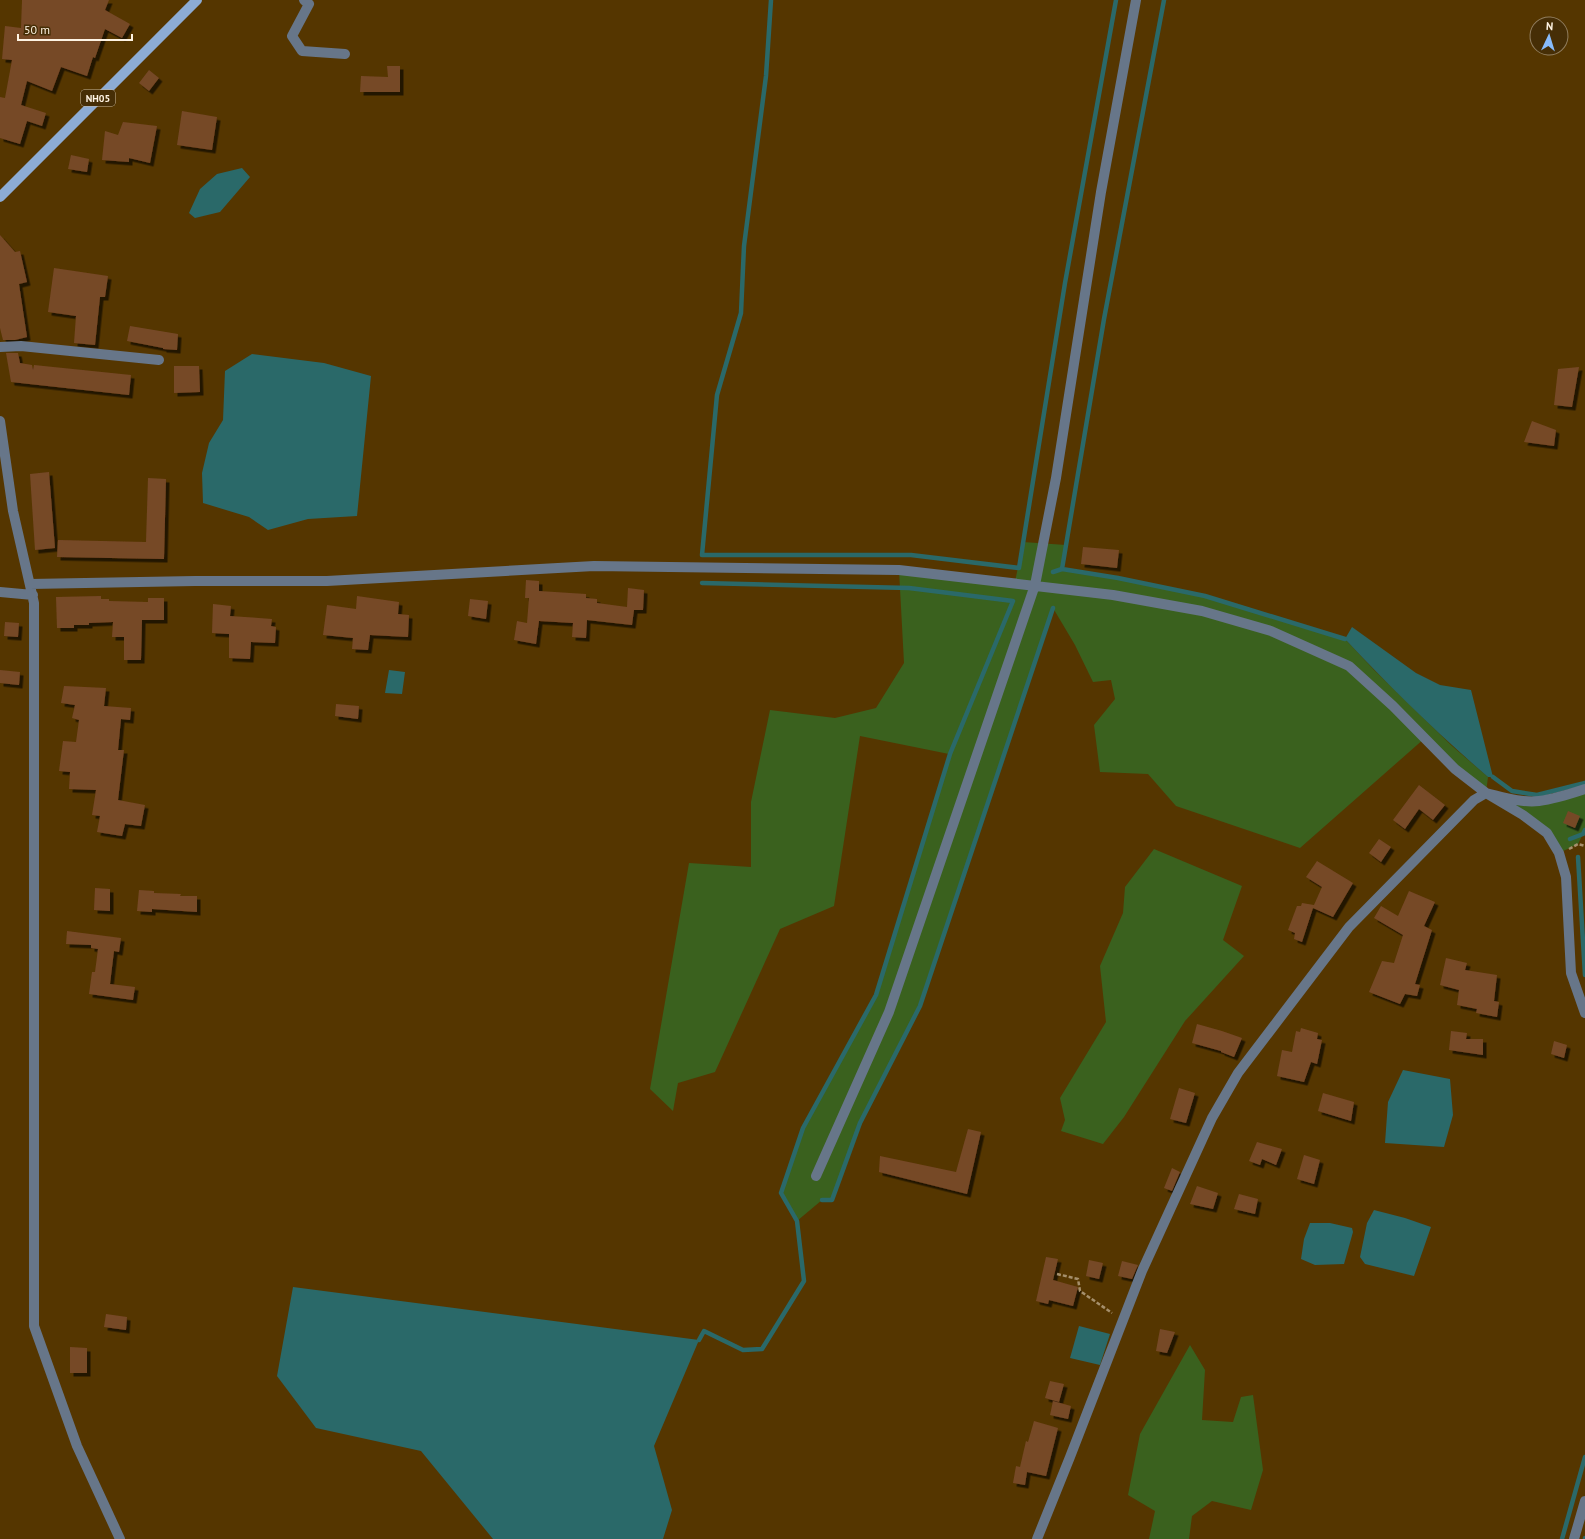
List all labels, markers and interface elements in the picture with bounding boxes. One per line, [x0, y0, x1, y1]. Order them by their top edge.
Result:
scale bar [18, 16, 132, 42]
north arrow [1529, 16, 1569, 56]
text: N [1546, 19, 1554, 33]
text: 50 m [24, 22, 50, 37]
road number: NH05 [81, 90, 115, 106]

